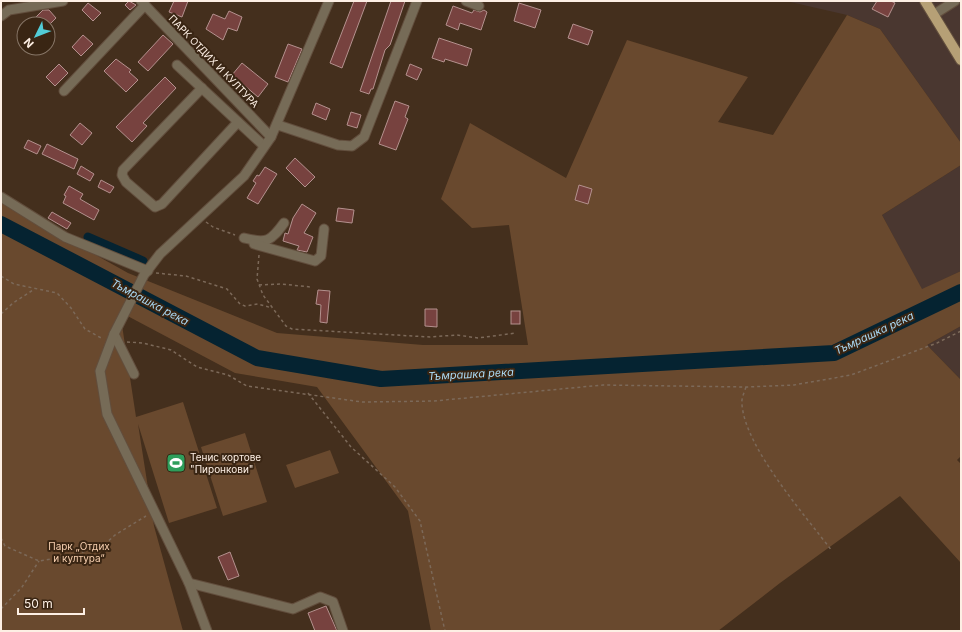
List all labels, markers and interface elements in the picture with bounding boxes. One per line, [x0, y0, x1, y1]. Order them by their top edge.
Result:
street label: ПАРК ОТДИХ И КУЛТУРА [167, 12, 262, 110]
north arrow [16, 16, 56, 56]
text: N [21, 35, 37, 51]
water label: Тъмрашка река [109, 276, 191, 328]
water label: Тъмрашка река [832, 308, 916, 357]
water label: Тъмрашка река [428, 365, 514, 383]
place label: Тенис кортове "Пиронкови" [190, 451, 261, 475]
sports icon: Тенис кортове "Пиронкови" [165, 452, 187, 474]
park label: Парк „Отдих и култура“ [48, 540, 110, 564]
scale bar [18, 590, 84, 616]
text: 50 m [24, 596, 53, 611]

